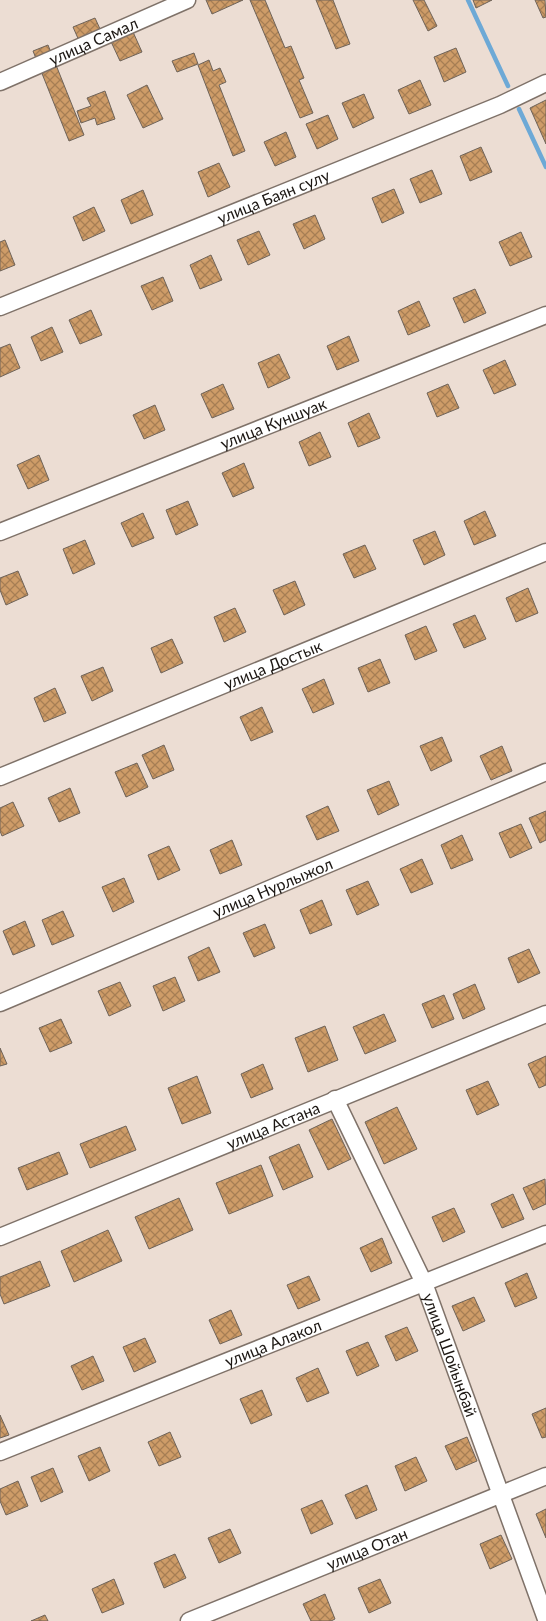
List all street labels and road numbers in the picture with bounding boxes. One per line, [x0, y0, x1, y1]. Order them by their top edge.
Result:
street label: улица Самал [46, 13, 141, 68]
street label: улица Баян сулу [214, 165, 333, 227]
street label: улица Куншуак [217, 393, 329, 453]
street label: улица Достык [221, 635, 325, 693]
street label: улица Нурлыжол [210, 853, 335, 921]
street label: улица Астана [223, 1097, 322, 1153]
street label: улица Шойынбай [419, 1290, 482, 1419]
street label: улица Алакол [222, 1315, 324, 1370]
street label: улица Отан [323, 1523, 410, 1573]

